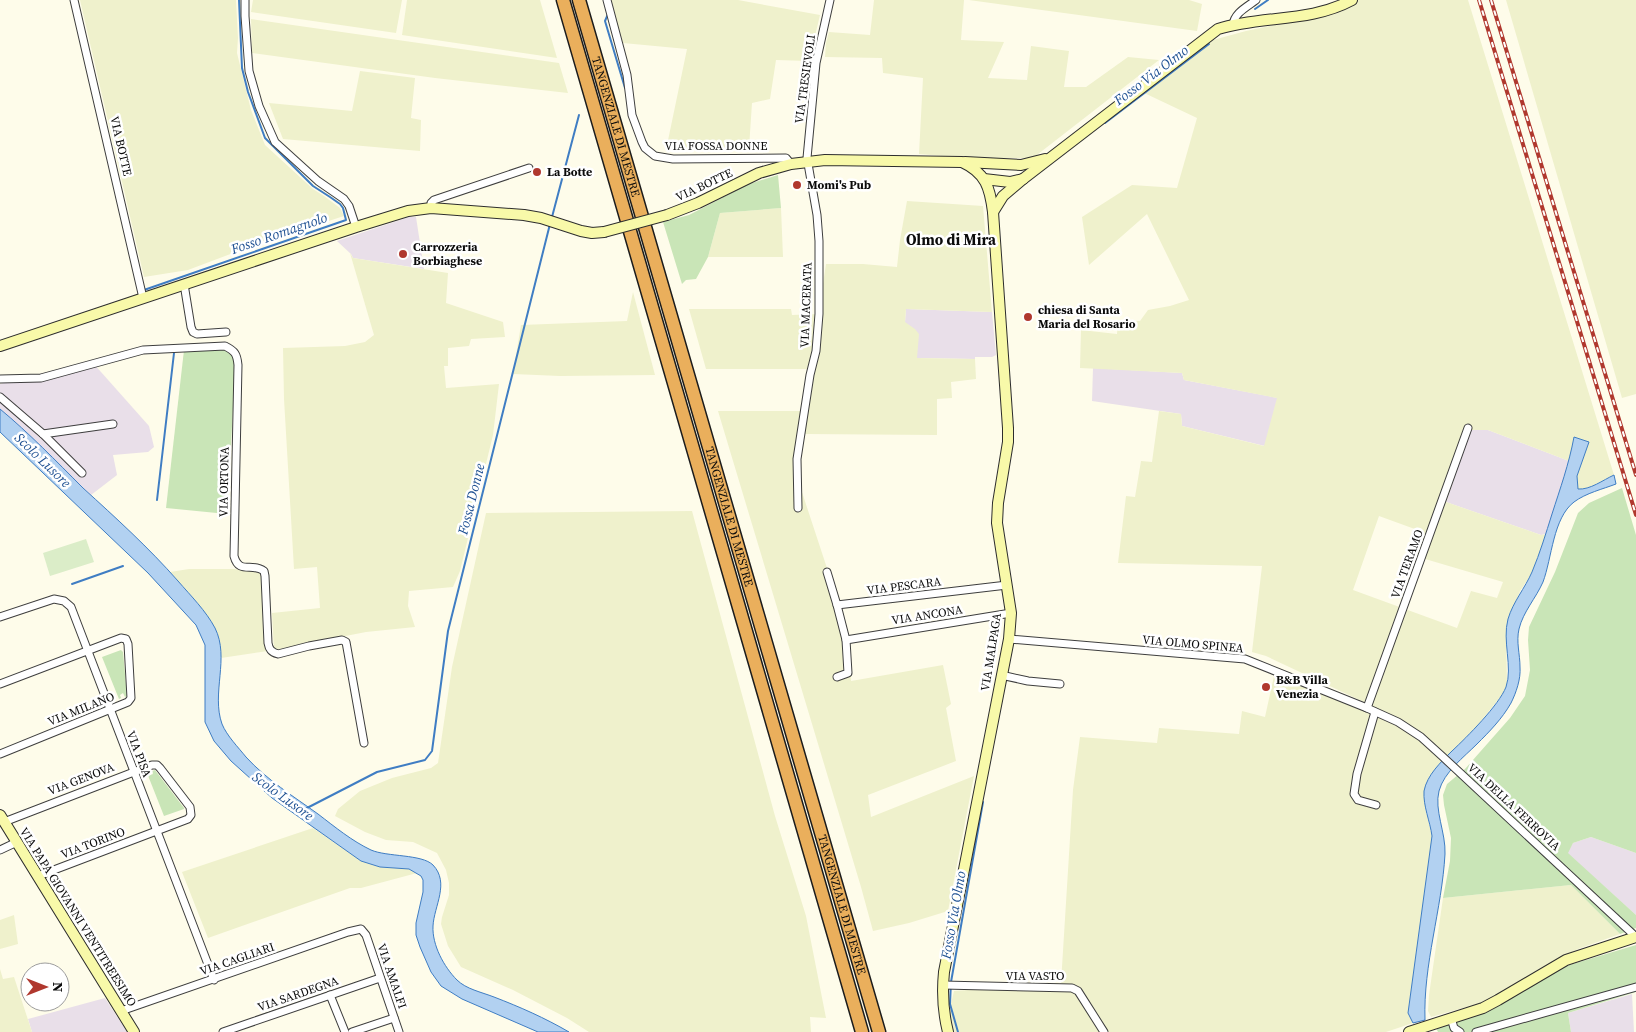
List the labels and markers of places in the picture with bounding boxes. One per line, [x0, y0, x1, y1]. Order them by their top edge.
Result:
place label: La Botte [547, 164, 592, 180]
marker: La Botte [531, 166, 543, 178]
place label: Momi's Pub [807, 177, 871, 193]
marker: Momi's Pub [791, 179, 803, 191]
place label: Carrozzeria Borbiaghese [413, 239, 482, 269]
marker: Carrozzeria Borbiaghese [397, 248, 409, 260]
place label: chiesa di Santa Maria del Rosario [1038, 302, 1136, 332]
marker: chiesa di Santa Maria del Rosario [1022, 311, 1034, 323]
place label: B&B Villa Venezia [1276, 672, 1328, 702]
marker: B&B Villa Venezia [1260, 681, 1272, 693]

